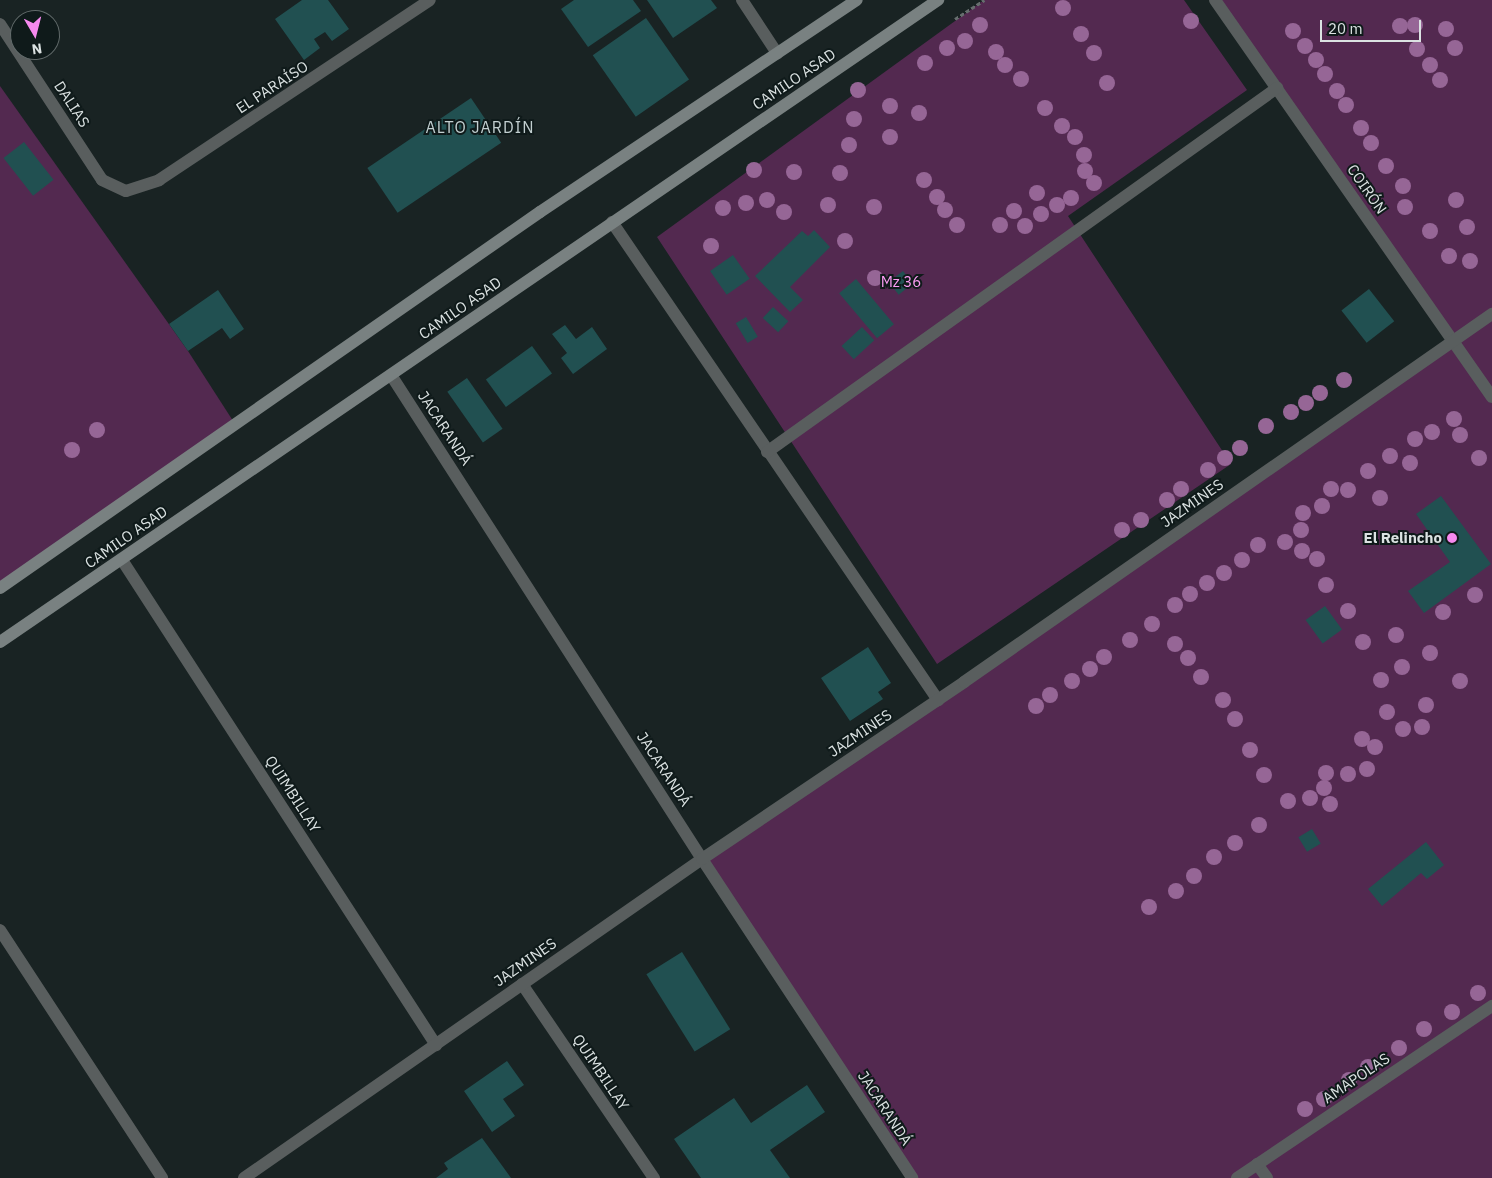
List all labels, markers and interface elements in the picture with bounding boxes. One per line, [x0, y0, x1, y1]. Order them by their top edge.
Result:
north arrow [10, 10, 60, 60]
scale bar [1322, 10, 1423, 42]
text: 20 m [1328, 19, 1363, 38]
text: N [31, 39, 43, 58]
street label: CAMILO ASAD [749, 45, 839, 113]
street label: EL PARAÍSO [233, 57, 311, 117]
street label: DALIAS [50, 78, 94, 130]
district label: ALTO JARDÍN [424, 117, 536, 137]
street label: COIRÓN [1343, 161, 1391, 217]
street label: CAMILO ASAD [415, 273, 505, 343]
park label: Mz 36 [881, 273, 921, 291]
street label: JACARANDÁ [414, 387, 476, 469]
street label: JAZMINES [1157, 475, 1227, 531]
street label: CAMILO ASAD [81, 502, 171, 572]
place label: El Relincho [1364, 529, 1442, 547]
marker: El Relincho [1446, 532, 1458, 544]
street label: JAZMINES [825, 705, 895, 761]
street label: JACARANDÁ [633, 728, 695, 810]
street label: QUIMBILLAY [262, 752, 324, 836]
street label: JAZMINES [490, 934, 560, 990]
street label: QUIMBILLAY [569, 1031, 633, 1113]
street label: AMAPOLAS [1319, 1049, 1393, 1107]
street label: JACARANDÁ [854, 1067, 916, 1149]

